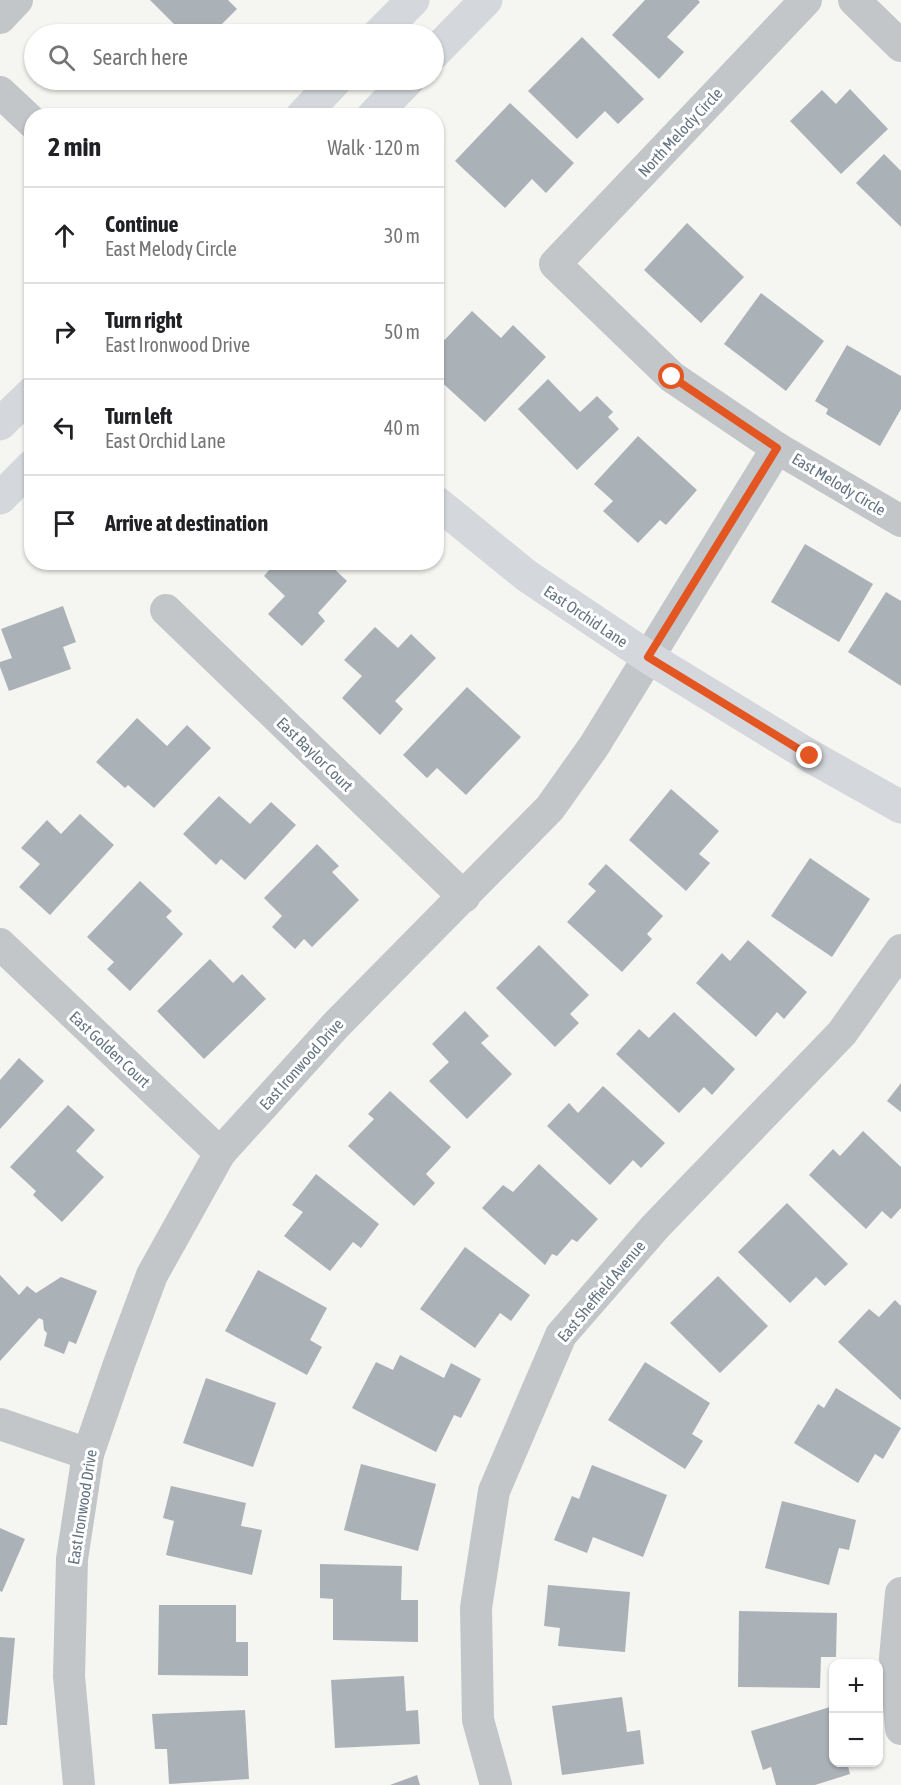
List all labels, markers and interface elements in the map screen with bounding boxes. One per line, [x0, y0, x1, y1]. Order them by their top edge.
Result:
search box [24, 24, 444, 90]
icon: search [45, 41, 78, 74]
text: Search here [93, 44, 188, 70]
street label: North Melody Circle [634, 84, 726, 181]
text: 2 min [48, 132, 101, 162]
text: Walk · 120 m [328, 136, 420, 159]
text: Continue [105, 211, 179, 237]
icon: ahead [48, 219, 81, 252]
text: 30 m [384, 224, 420, 247]
text: East Melody Circle [105, 237, 237, 260]
text: Turn right [105, 307, 182, 333]
icon: right [48, 315, 81, 348]
text: 50 m [384, 320, 420, 343]
text: East Ironwood Drive [105, 333, 250, 356]
route start [658, 363, 684, 389]
text: Turn left [105, 403, 172, 429]
icon: left [48, 411, 81, 444]
text: 40 m [384, 416, 420, 439]
text: East Orchid Lane [105, 429, 226, 452]
street label: East Melody Circle [789, 449, 889, 520]
icon: arrive [48, 507, 81, 540]
text: Arrive at destination [105, 510, 268, 536]
street label: East Orchid Lane [541, 582, 631, 650]
street label: East Baylor Court [273, 713, 357, 796]
route end [796, 742, 822, 768]
street label: East Golden Court [66, 1007, 154, 1091]
street label: East Ironwood Drive [255, 1015, 347, 1113]
street label: East Sheffield Avenue [554, 1237, 648, 1345]
street label: East Ironwood Drive [64, 1448, 100, 1566]
map controls [829, 1659, 883, 1767]
button: + [829, 1659, 883, 1713]
button: − [829, 1713, 883, 1767]

